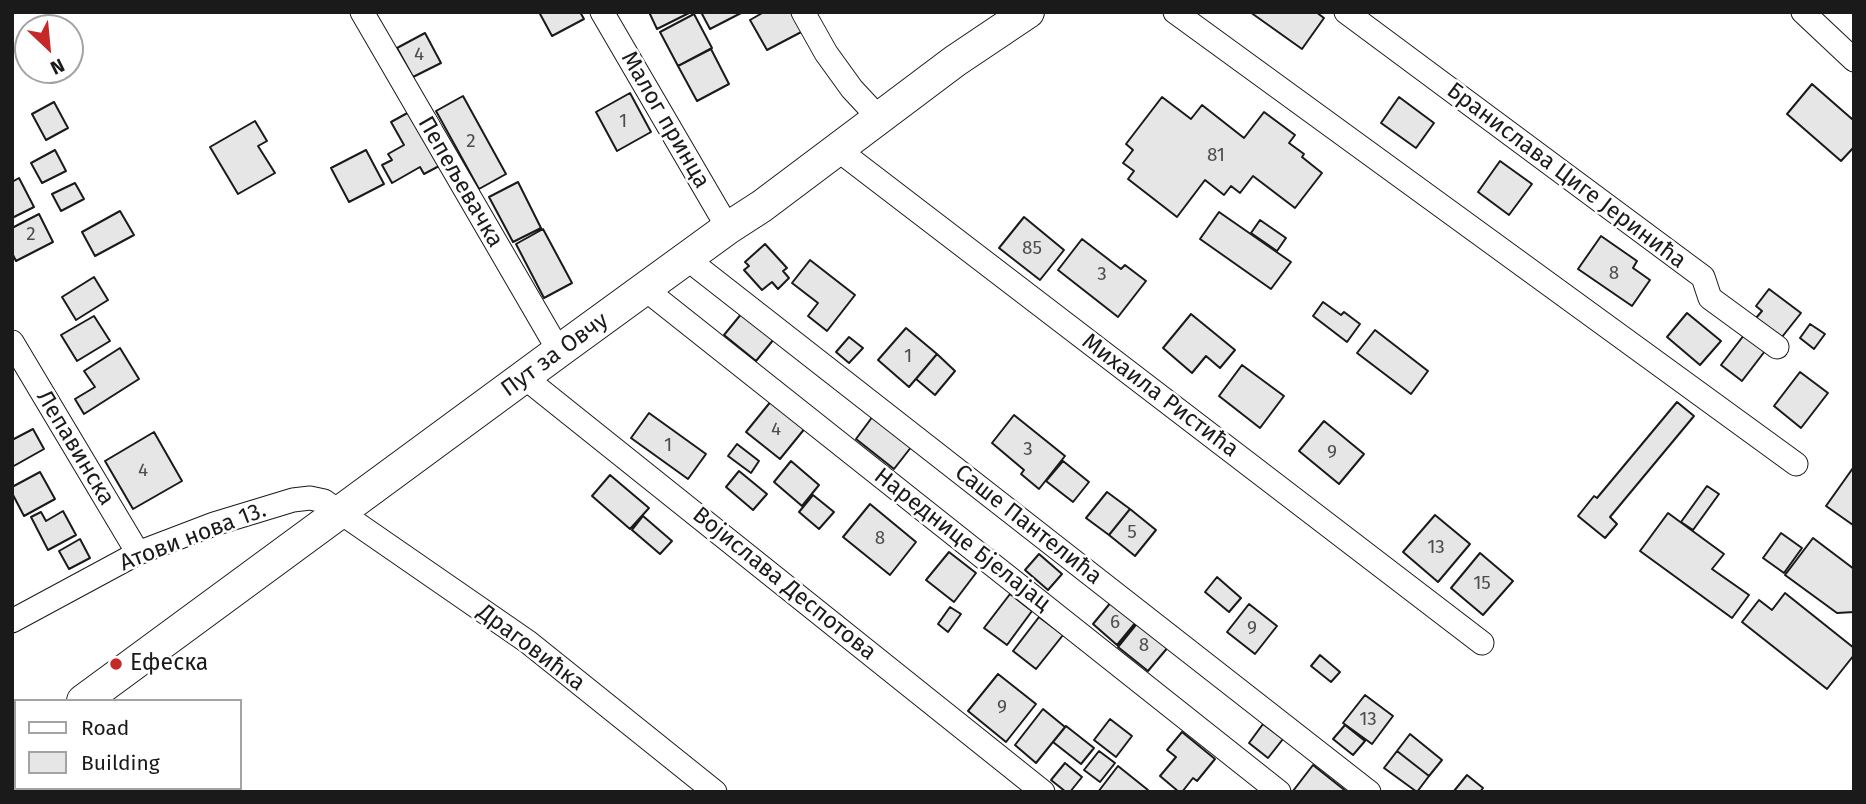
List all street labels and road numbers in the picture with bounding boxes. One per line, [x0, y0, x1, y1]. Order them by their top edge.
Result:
street label: Малог принца [615, 47, 715, 193]
street label: Бранислава Циге Јеринића [1441, 77, 1691, 275]
street label: Пепељевачка [411, 112, 509, 252]
street label: Пут за Овчу [496, 307, 614, 403]
street label: Михаила Ристића [1076, 328, 1244, 464]
street label: Лепавинска [30, 385, 120, 511]
street label: Саше Пантелића [949, 459, 1107, 591]
street label: Нареднице Бјелајац [868, 463, 1056, 617]
street label: Атови нова 13. [116, 496, 270, 578]
street label: Војислава Деспотова [687, 501, 881, 667]
street label: Драговићка [472, 599, 590, 697]

